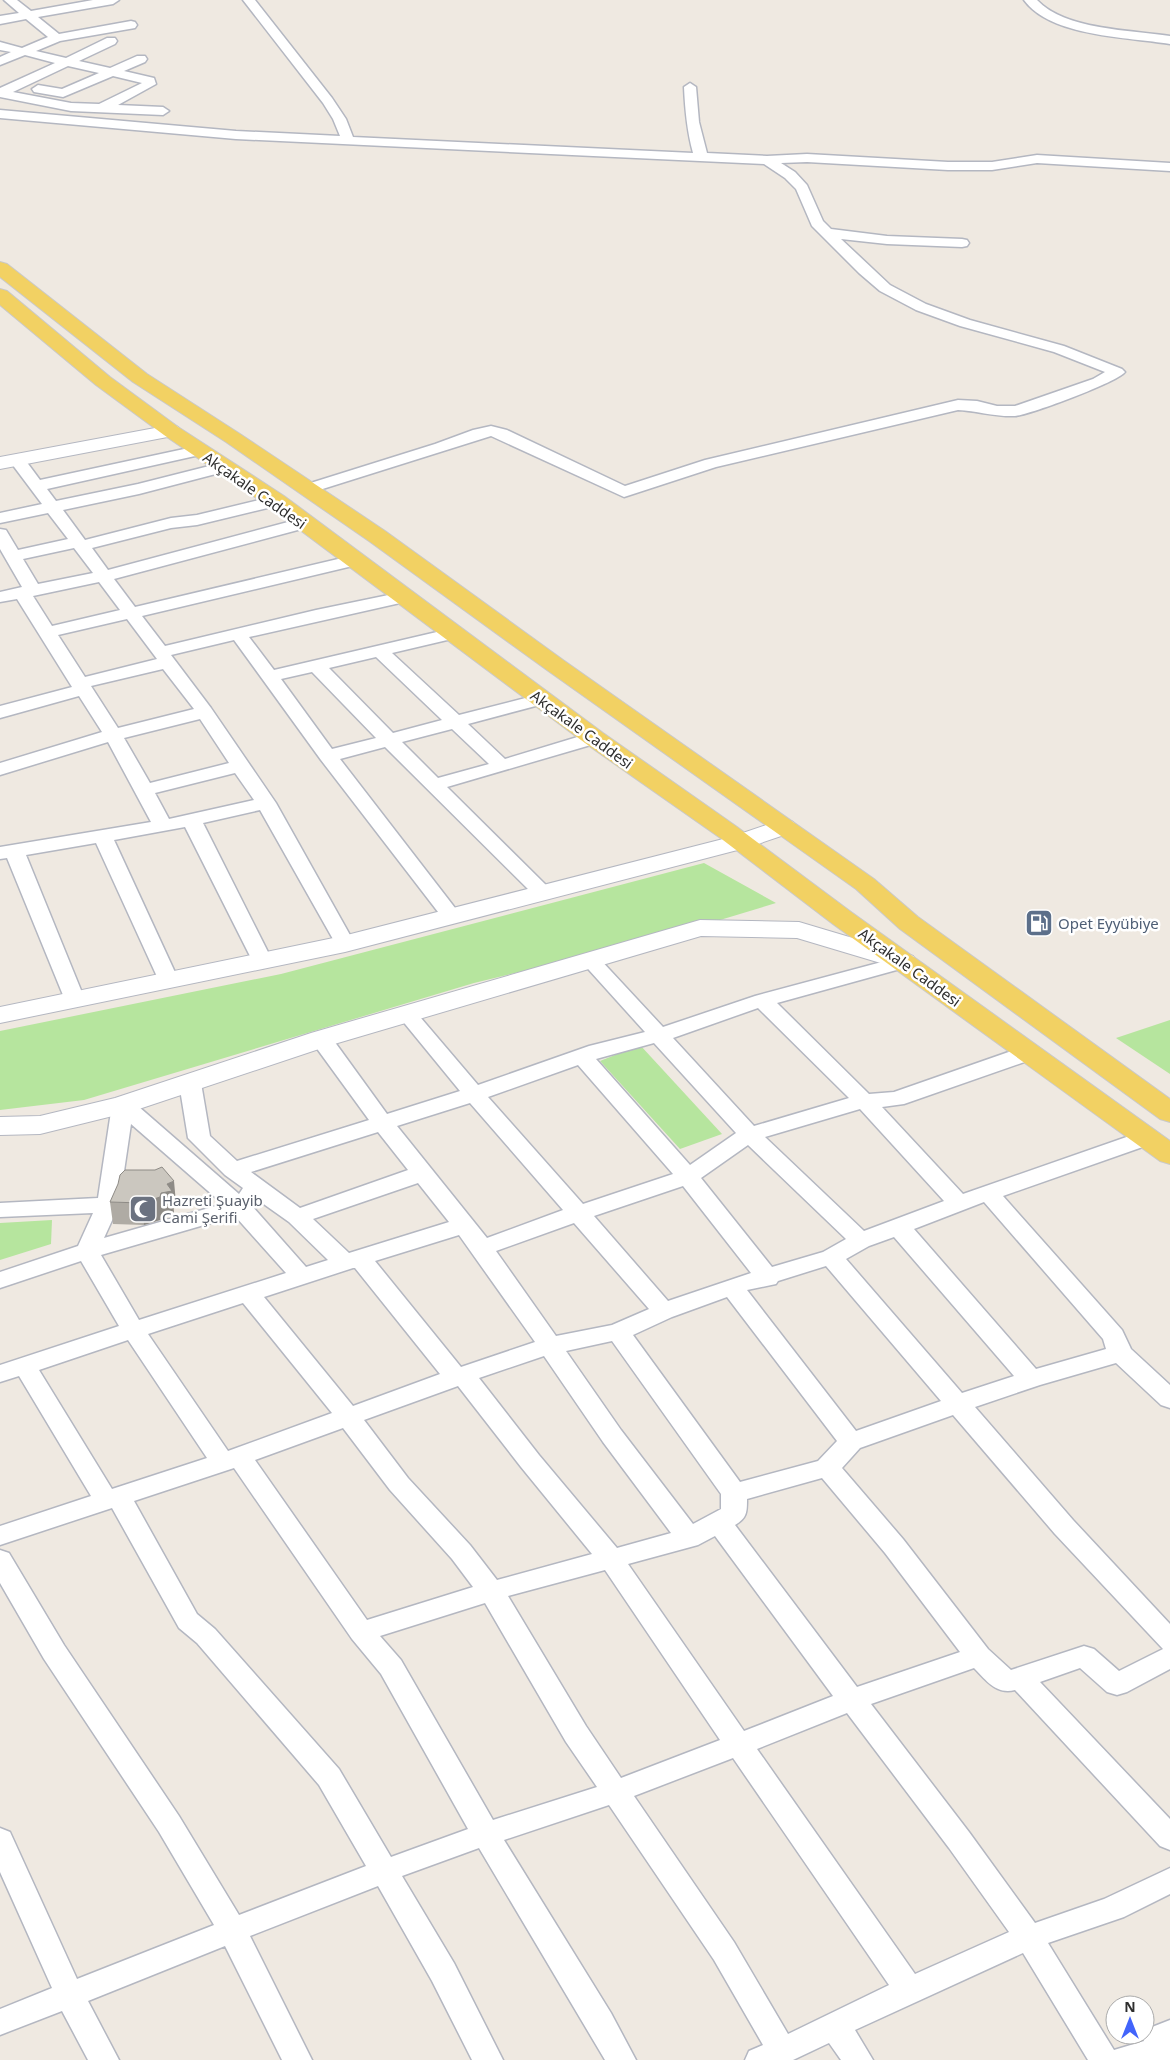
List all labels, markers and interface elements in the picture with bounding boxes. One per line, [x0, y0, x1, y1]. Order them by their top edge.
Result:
street label: Akçakale Caddesi [199, 447, 311, 533]
street label: Akçakale Caddesi [527, 685, 637, 773]
fuel station icon: Opet Eyyübiye [1024, 908, 1054, 938]
place label: Opet Eyyübiye [1058, 913, 1159, 933]
street label: Akçakale Caddesi [855, 923, 965, 1011]
place label: Hazreti Şuayib Cami Şerifi [162, 1190, 263, 1227]
mosque icon: Hazreti Şuayib Cami Şerifi [128, 1194, 158, 1224]
north arrow [1105, 1995, 1155, 2045]
text: N [1124, 1997, 1136, 2016]

